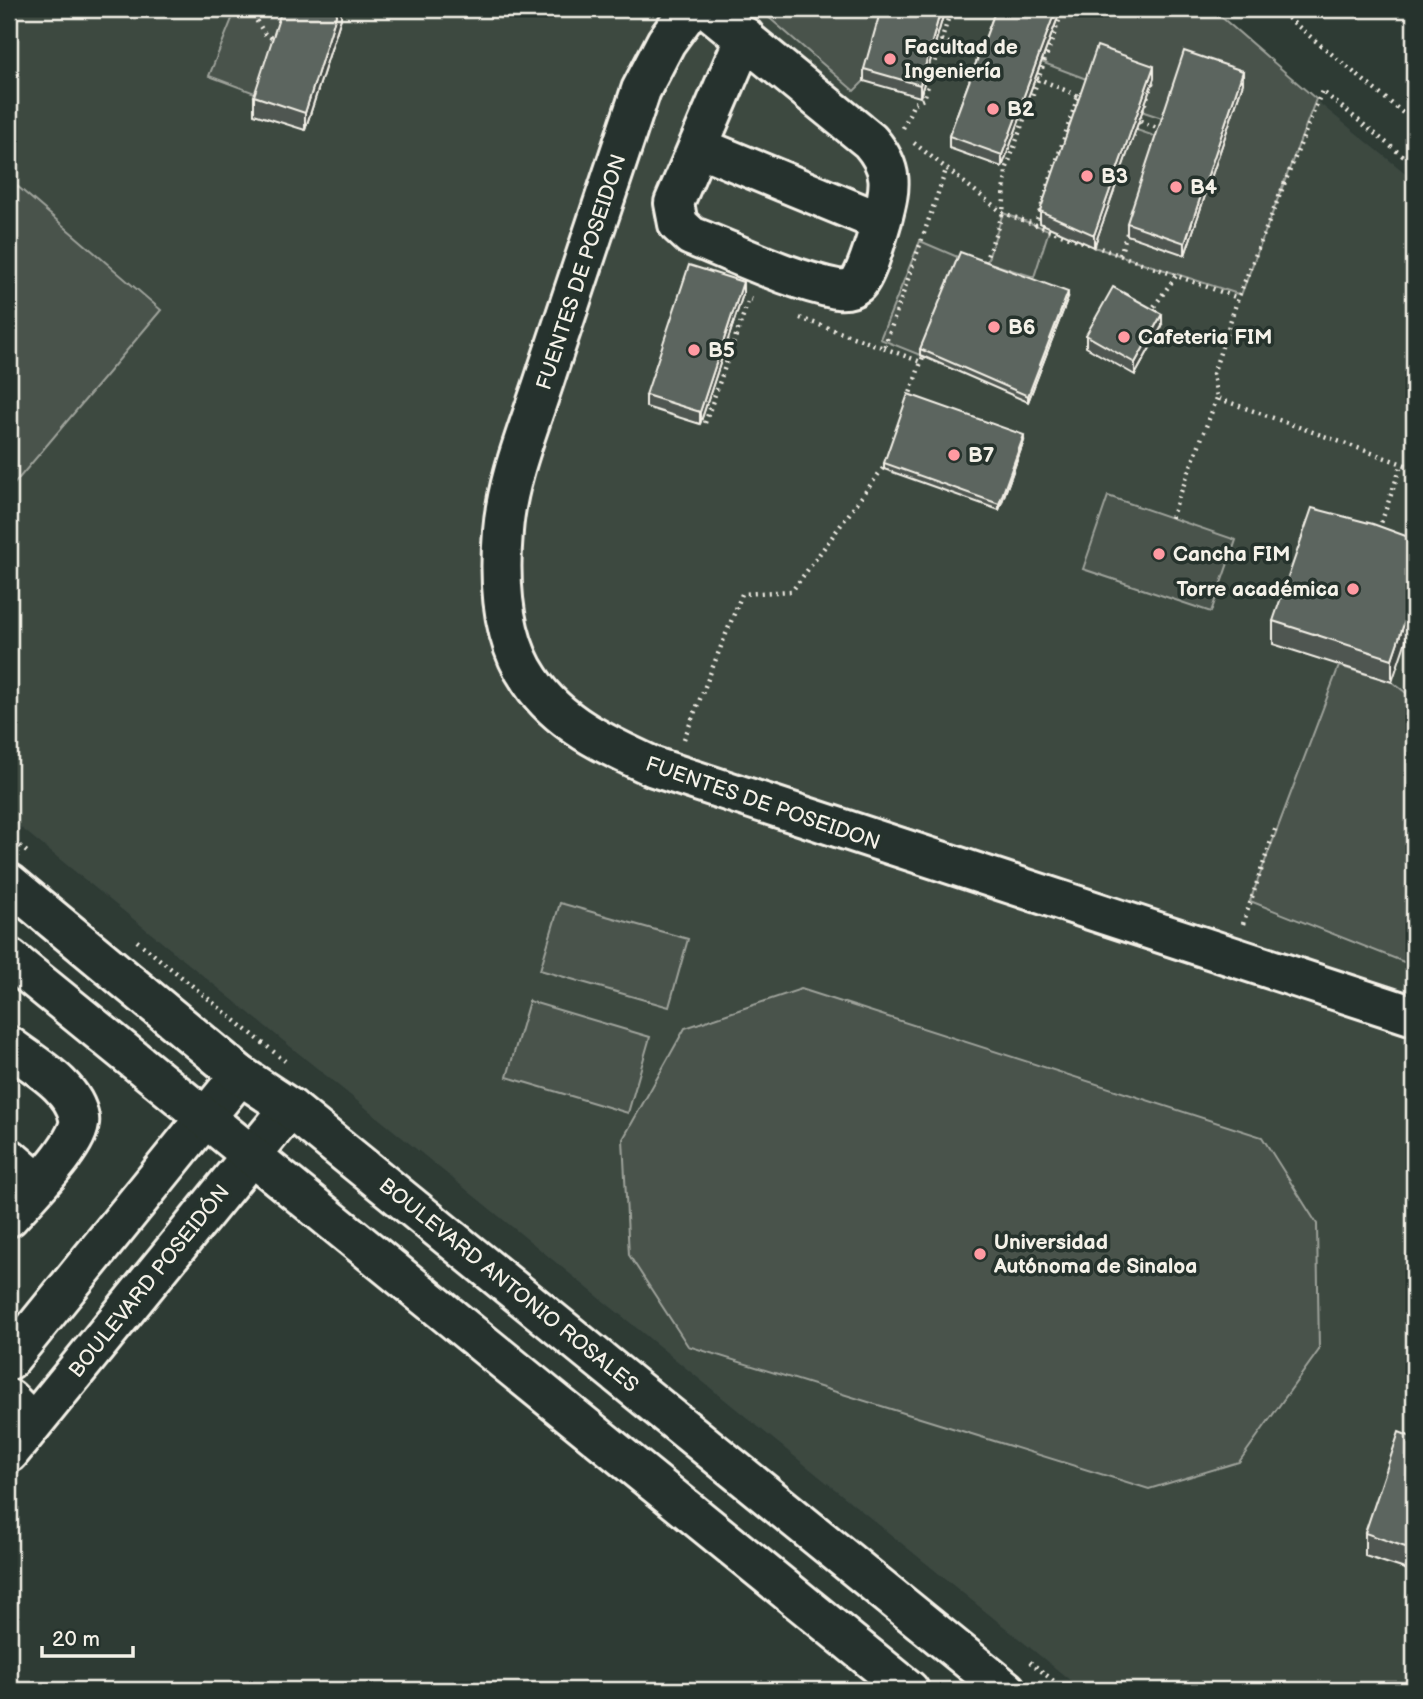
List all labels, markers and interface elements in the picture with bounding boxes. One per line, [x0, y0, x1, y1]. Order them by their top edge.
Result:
place label: Facultad de Ingeniería [904, 35, 1018, 84]
marker: Facultad de Ingeniería [882, 51, 898, 67]
place label: B2 [1007, 97, 1035, 122]
marker: B2 [985, 101, 1001, 117]
street label: FUENTES DE POSEIDON [532, 151, 631, 393]
place label: B3 [1101, 164, 1128, 189]
marker: B3 [1079, 168, 1095, 184]
place label: B4 [1190, 175, 1218, 200]
marker: B4 [1168, 179, 1184, 195]
place label: B6 [1008, 315, 1036, 340]
marker: B6 [986, 319, 1002, 335]
place label: Cafeteria FIM [1138, 325, 1272, 350]
marker: Cafeteria FIM [1116, 329, 1132, 345]
place label: B5 [708, 338, 735, 363]
marker: B5 [686, 342, 702, 358]
place label: B7 [968, 443, 995, 468]
marker: B7 [946, 447, 962, 463]
place label: Cancha FIM [1173, 542, 1290, 567]
marker: Cancha FIM [1151, 546, 1167, 562]
place label: Torre académica [1176, 577, 1339, 602]
marker: Torre académica [1345, 581, 1361, 597]
street label: FUENTES DE POSEIDON [642, 752, 883, 855]
street label: BOULEVARD ANTONIO ROSALES [374, 1173, 643, 1398]
street label: BOULEVARD POSEIDÓN [64, 1180, 235, 1383]
place label: Universidad Autónoma de Sinaloa [993, 1230, 1197, 1279]
marker: Universidad Autónoma de Sinaloa [972, 1246, 988, 1262]
scale bar [42, 1615, 133, 1659]
text: 20 m [52, 1627, 100, 1652]

